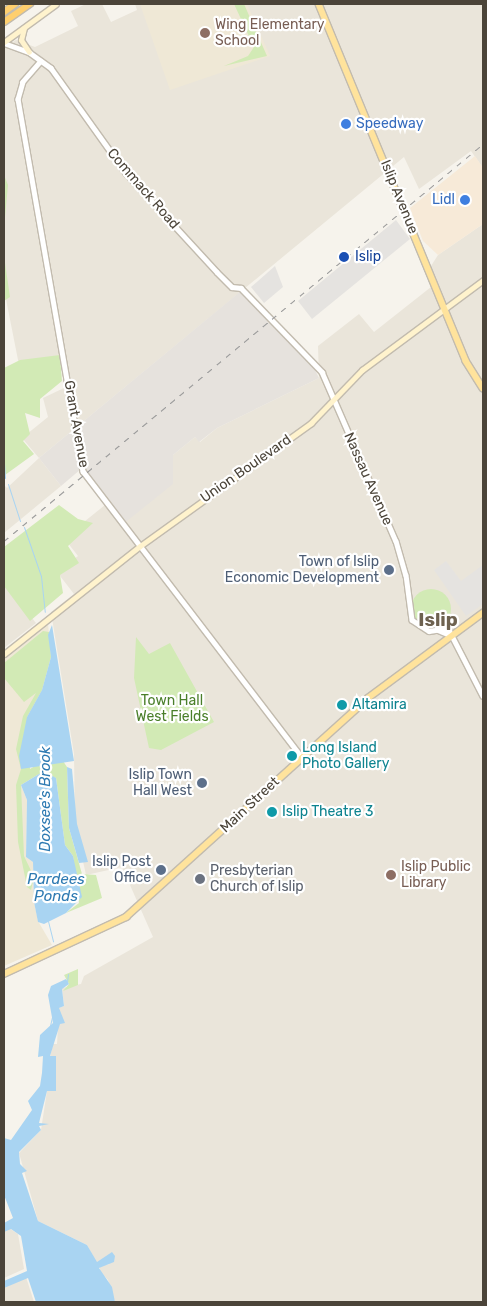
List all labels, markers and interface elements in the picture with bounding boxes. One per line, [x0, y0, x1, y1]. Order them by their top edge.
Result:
place label: Wing Elementary School [215, 17, 325, 49]
marker: Wing Elementary School [199, 27, 211, 39]
place label: Speedway [356, 116, 423, 132]
marker: Speedway [340, 118, 352, 130]
street label: Commack Road [103, 145, 183, 233]
street label: Islip Avenue [376, 157, 422, 237]
place label: Lidl [432, 192, 455, 208]
marker: Lidl [459, 194, 471, 206]
place label: Islip [355, 249, 381, 265]
marker: Islip [337, 250, 351, 264]
street label: Grant Avenue [60, 379, 92, 469]
street label: Nassau Avenue [340, 430, 396, 528]
street label: Union Boulevard [197, 431, 295, 507]
place label: Town of Islip Economic Development [225, 554, 379, 586]
marker: Town of Islip Economic Development [383, 564, 395, 576]
district label: Islip [418, 609, 458, 631]
park label: Town Hall West Fields [135, 693, 209, 726]
place label: Altamira [352, 697, 407, 713]
marker: Altamira [336, 699, 348, 711]
place label: Long Island Photo Gallery [302, 740, 389, 772]
water label: Doxsee's Brook [37, 746, 55, 852]
marker: Long Island Photo Gallery [286, 750, 298, 762]
place label: Islip Town Hall West [128, 767, 192, 800]
street label: Main Street [217, 773, 283, 837]
marker: Islip Town Hall West [196, 777, 208, 789]
place label: Islip Theatre 3 [282, 804, 374, 820]
marker: Islip Theatre 3 [266, 806, 278, 818]
place label: Islip Post Office [92, 854, 151, 886]
place label: Islip Public Library [401, 859, 471, 892]
place label: Presbyterian Church of Islip [210, 863, 304, 896]
marker: Islip Post Office [155, 864, 167, 876]
marker: Islip Public Library [385, 869, 397, 881]
water label: Pardees Ponds [27, 870, 85, 905]
marker: Presbyterian Church of Islip [194, 873, 206, 885]

